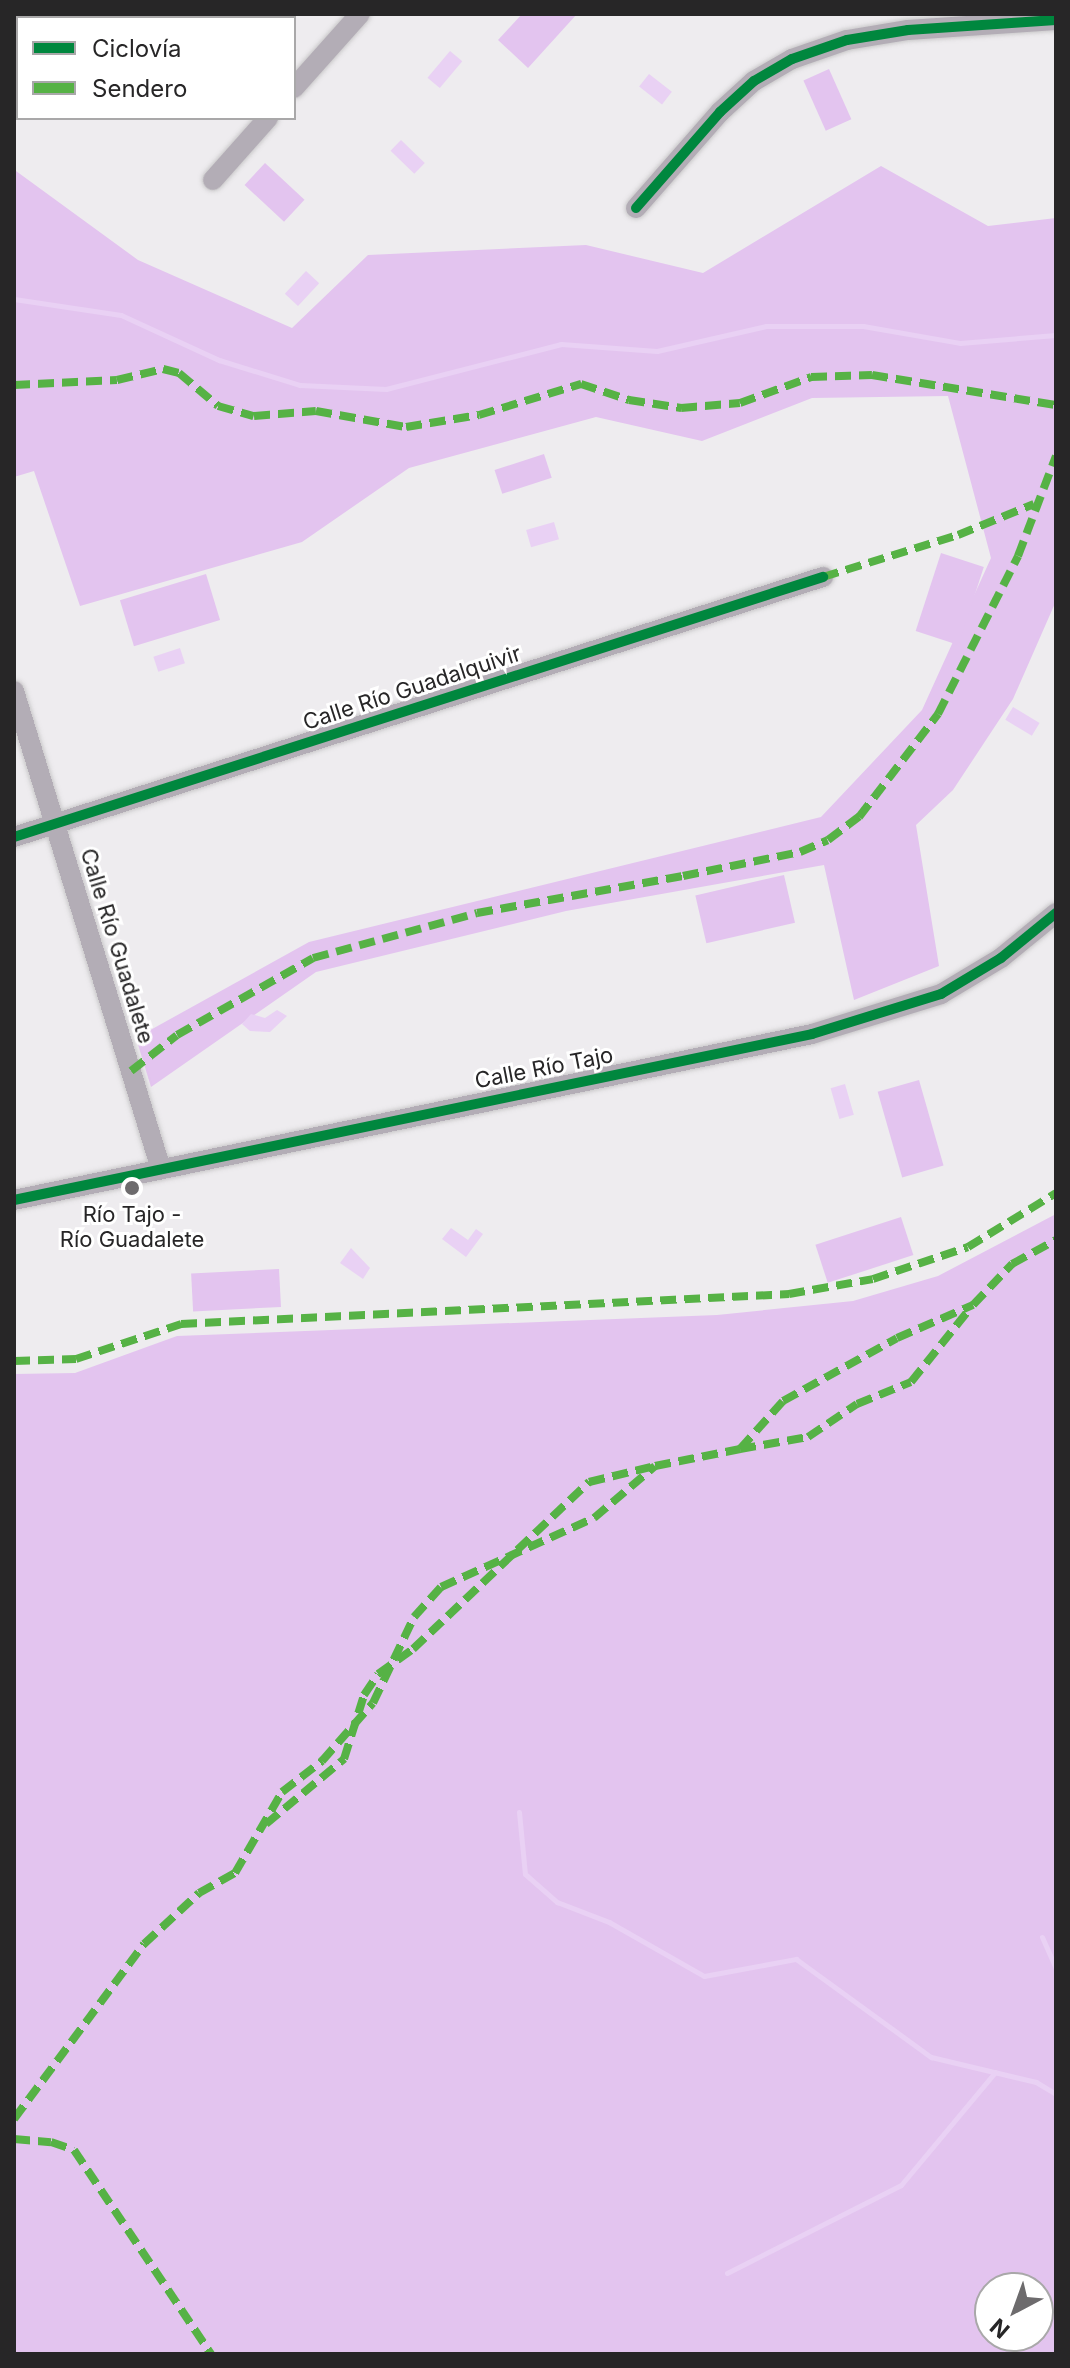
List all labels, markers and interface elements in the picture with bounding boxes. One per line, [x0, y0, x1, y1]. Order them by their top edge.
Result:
legend [16, 16, 296, 120]
text: Ciclovía [92, 34, 182, 63]
text: Sendero [92, 74, 187, 103]
street label: Calle Río Guadalquivir [300, 640, 524, 736]
street label: Calle Río Guadalete [75, 845, 159, 1047]
street label: Calle Río Tajo [473, 1042, 615, 1094]
marker: Río Tajo - Río Guadalete [123, 1179, 141, 1197]
place label: Río Tajo - Río Guadalete [60, 1201, 204, 1252]
north arrow [974, 2272, 1054, 2352]
text: N [985, 2313, 1014, 2344]

